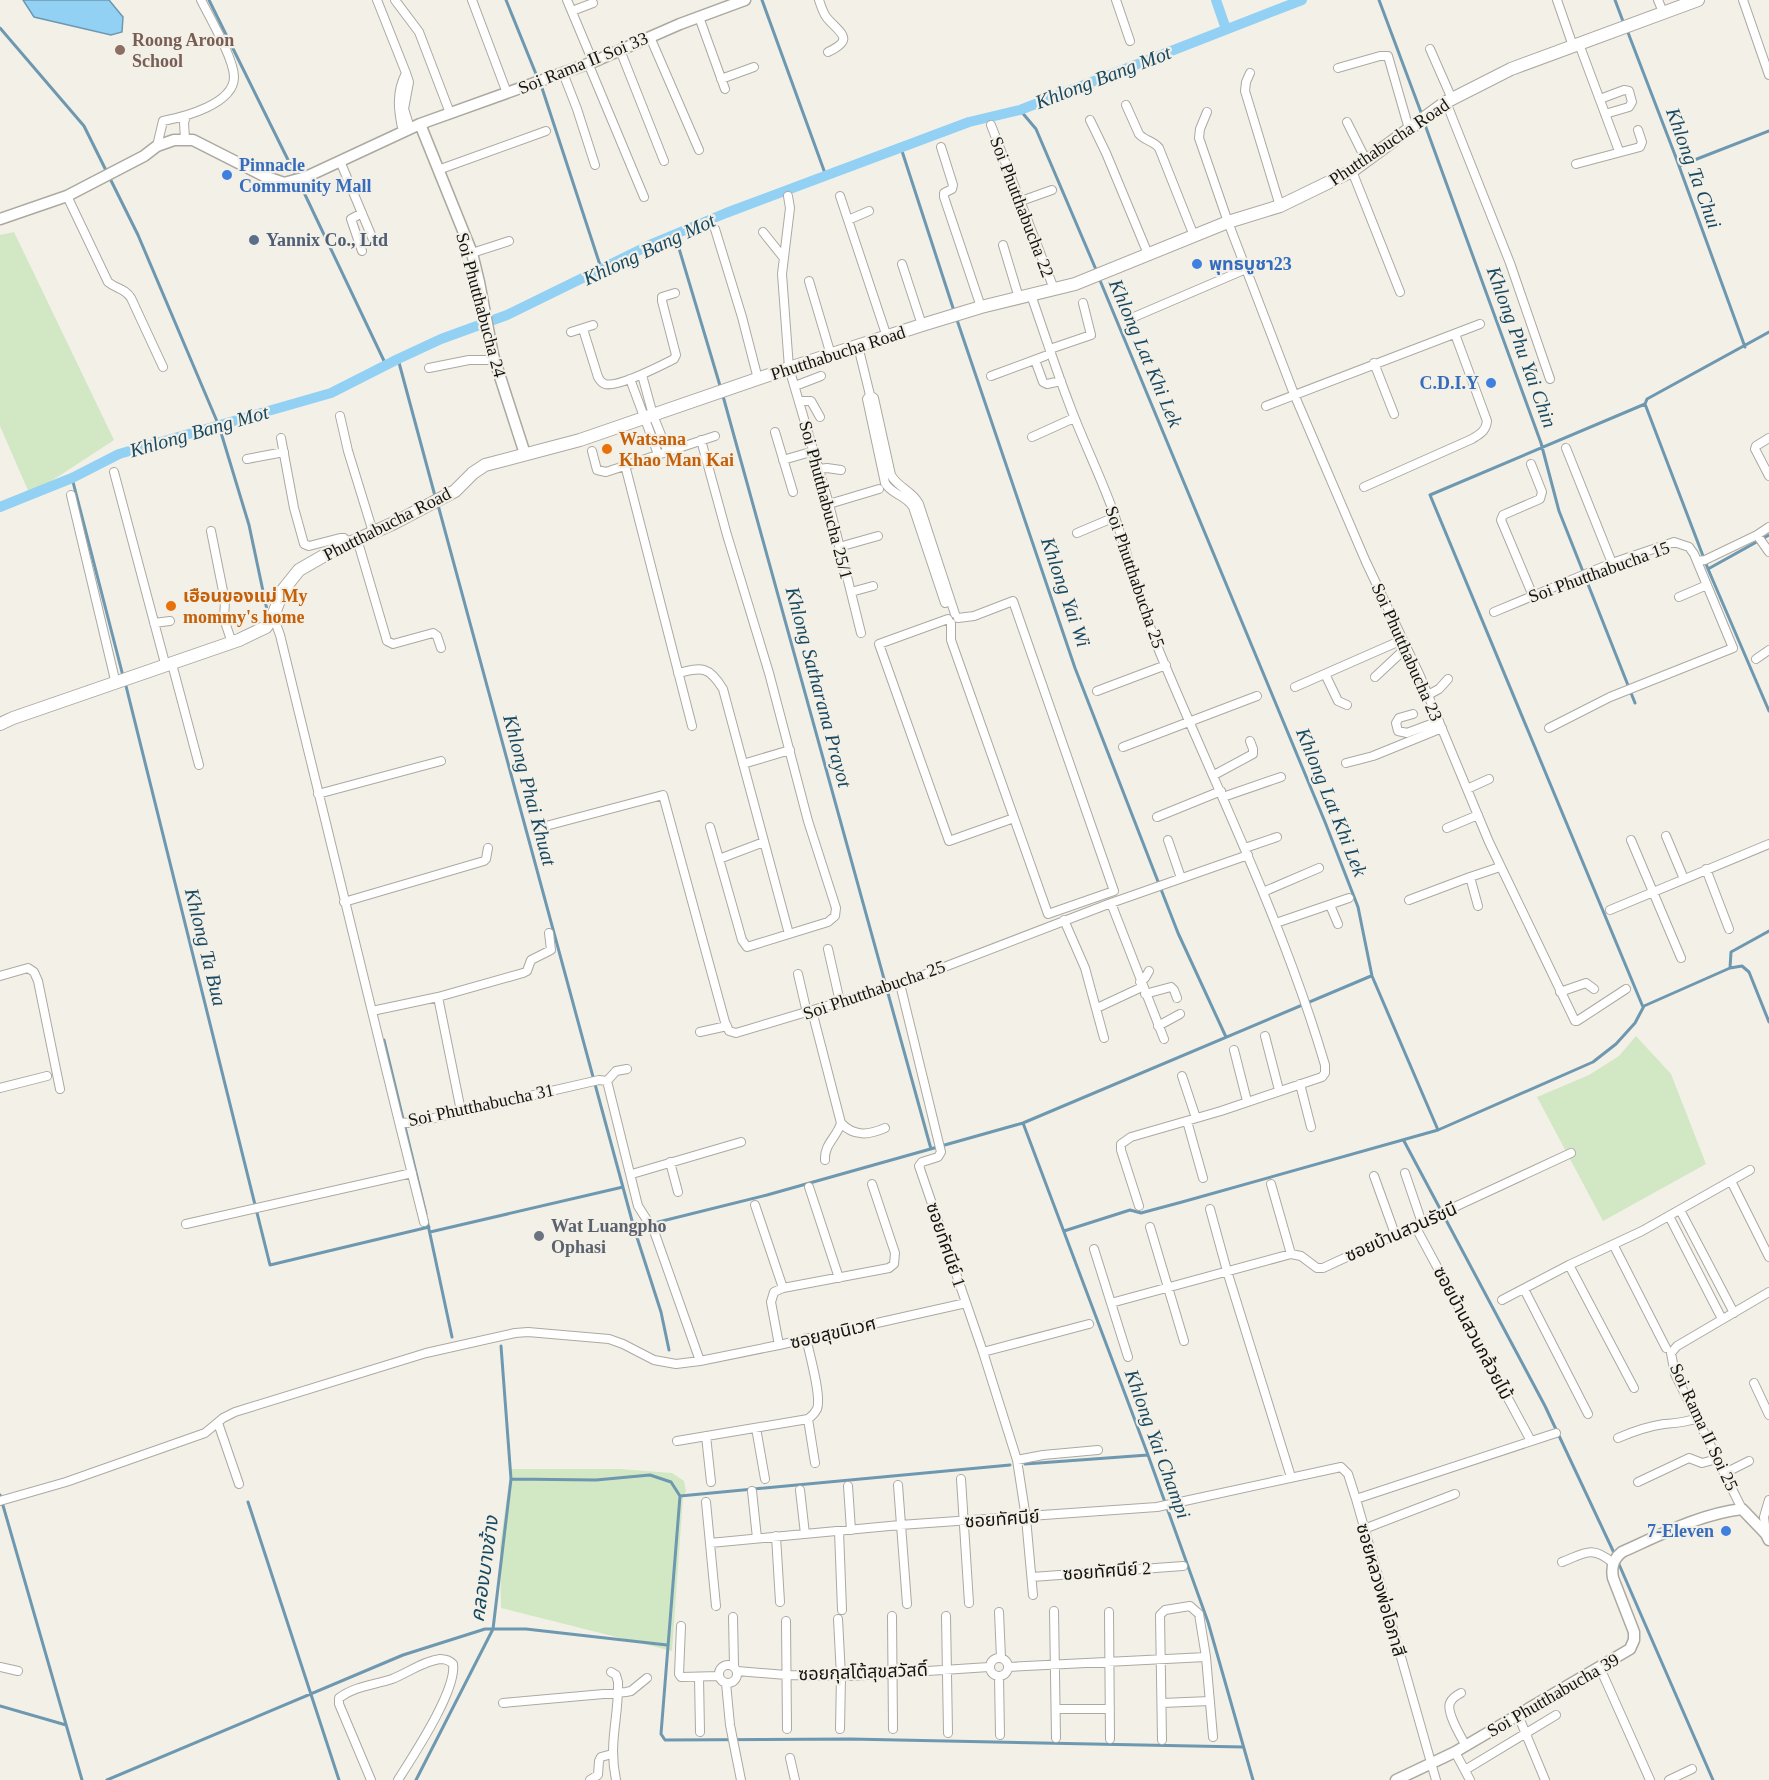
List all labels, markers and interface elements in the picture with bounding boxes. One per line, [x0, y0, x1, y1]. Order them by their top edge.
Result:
street label: Soi Rama II Soi 33 [515, 28, 651, 98]
place label: Roong Aroon School [132, 30, 234, 71]
water label: Khlong Bang Mot [1031, 41, 1175, 114]
marker: Roong Aroon School [113, 43, 127, 57]
street label: Phutthabucha Road [1325, 94, 1453, 190]
water label: Khlong Ta Chui [1661, 104, 1726, 232]
street label: Soi Phutthabucha 22 [986, 134, 1058, 280]
place label: Pinnacle Community Mall [239, 155, 372, 196]
marker: Pinnacle Community Mall [220, 168, 234, 182]
water label: Khlong Bang Mot [578, 209, 719, 291]
place label: Yannix Co., Ltd [266, 230, 388, 250]
street label: Soi Phutthabucha 24 [452, 230, 510, 380]
marker: Yannix Co., Ltd [247, 233, 261, 247]
place label: พุทธบูชา23 [1209, 254, 1292, 275]
marker: พุทธบูชา23 [1190, 257, 1204, 271]
water label: Khlong Phu Yai Chin [1481, 262, 1561, 431]
water label: Khlong Lat Khi Lek [1104, 275, 1187, 432]
street label: Phutthabucha Road [768, 322, 908, 384]
place label: C.D.I.Y [1419, 373, 1479, 393]
marker: C.D.I.Y [1484, 376, 1498, 390]
water label: Khlong Bang Mot [126, 401, 272, 463]
street label: Soi Phutthabucha 25/1 [795, 419, 857, 581]
place label: Watsana Khao Man Kai [619, 429, 734, 470]
marker: Watsana Khao Man Kai [600, 442, 614, 456]
street label: Phutthabucha Road [320, 483, 454, 565]
street label: Soi Phutthabucha 25 [1101, 503, 1169, 651]
water label: Khlong Yai Wi [1036, 533, 1095, 650]
street label: Soi Phutthabucha 15 [1526, 537, 1672, 607]
street label: Soi Phutthabucha 23 [1368, 580, 1446, 724]
water label: Khlong Satharana Prayot [780, 583, 856, 790]
place label: เฮือนของแม่ My mommy's home [183, 586, 307, 627]
marker: เฮือนของแม่ My mommy's home [164, 599, 178, 613]
water label: Khlong Phai Khuat [498, 711, 561, 869]
water label: Khlong Lat Khi Lek [1291, 724, 1372, 881]
water label: Khlong Ta Bua [180, 885, 231, 1008]
street label: Soi Phutthabucha 25 [800, 956, 948, 1024]
street label: Soi Phutthabucha 31 [406, 1080, 556, 1130]
street label: ซอยบ้านสวนรัชนี [1342, 1198, 1460, 1266]
street label: ซอยทัศนีย์ 1 [922, 1200, 970, 1290]
place label: Wat Luangpho Ophasi [551, 1216, 667, 1257]
marker: Wat Luangpho Ophasi [532, 1229, 546, 1243]
street label: ซอยบ้านสวนกล้วยไม้ [1430, 1263, 1516, 1403]
street label: ซอยสุขนิเวศ [788, 1313, 878, 1354]
street label: Soi Rama II Soi 25 [1666, 1360, 1742, 1494]
water label: Khlong Yai Champi [1120, 1365, 1195, 1522]
street label: ซอยทัศนีย์ [964, 1506, 1040, 1532]
water label: คลองบางช้าง [466, 1513, 502, 1623]
street label: ซอยหลวงพ่อโอภาสี [1352, 1521, 1410, 1659]
place label: 7-Eleven [1647, 1521, 1714, 1541]
marker: 7-Eleven [1719, 1524, 1733, 1538]
street label: ซอยทัศนีย์ 2 [1062, 1558, 1152, 1584]
street label: Soi Phutthabucha 39 [1483, 1649, 1623, 1741]
street label: ซอยกุสโต้สุขสวัสดิ์ [798, 1659, 928, 1685]

